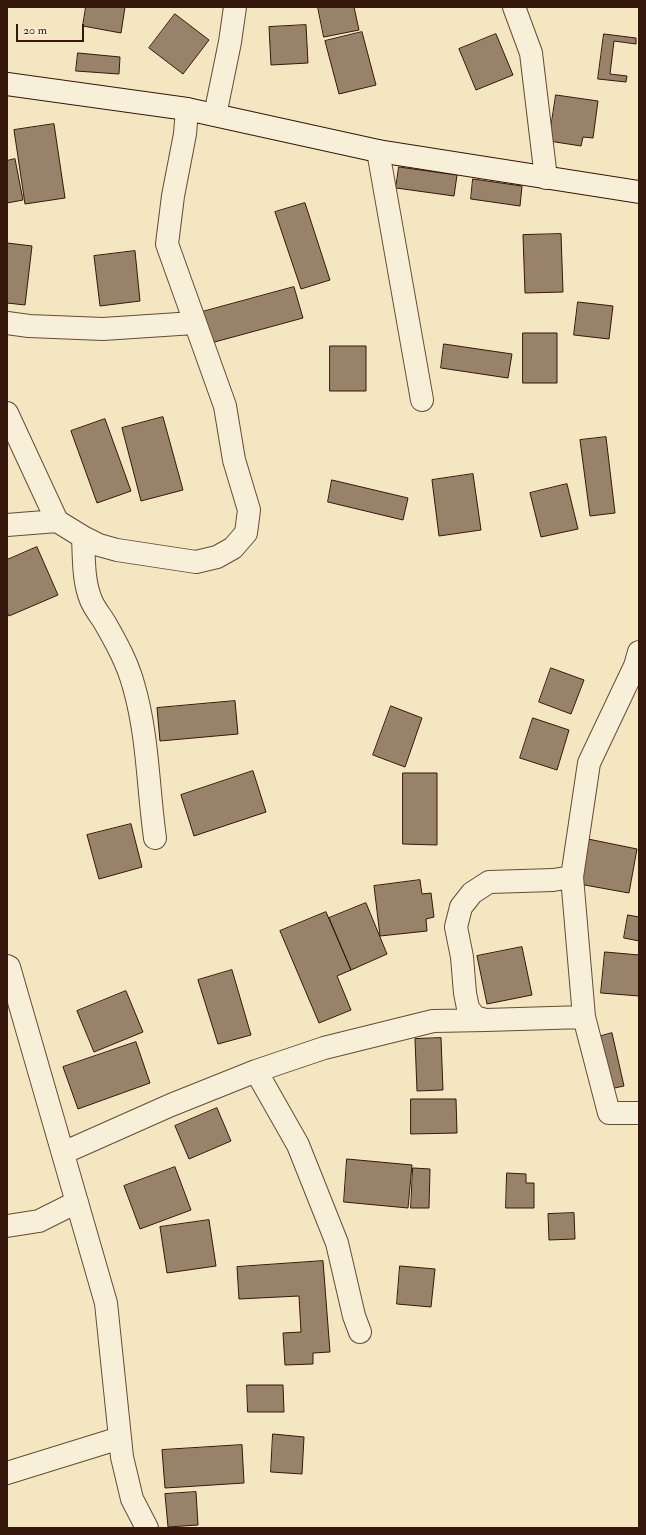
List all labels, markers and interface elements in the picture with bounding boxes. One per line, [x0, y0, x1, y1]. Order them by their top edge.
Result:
scale bar [18, 16, 86, 42]
text: 20 m [23, 23, 47, 38]

